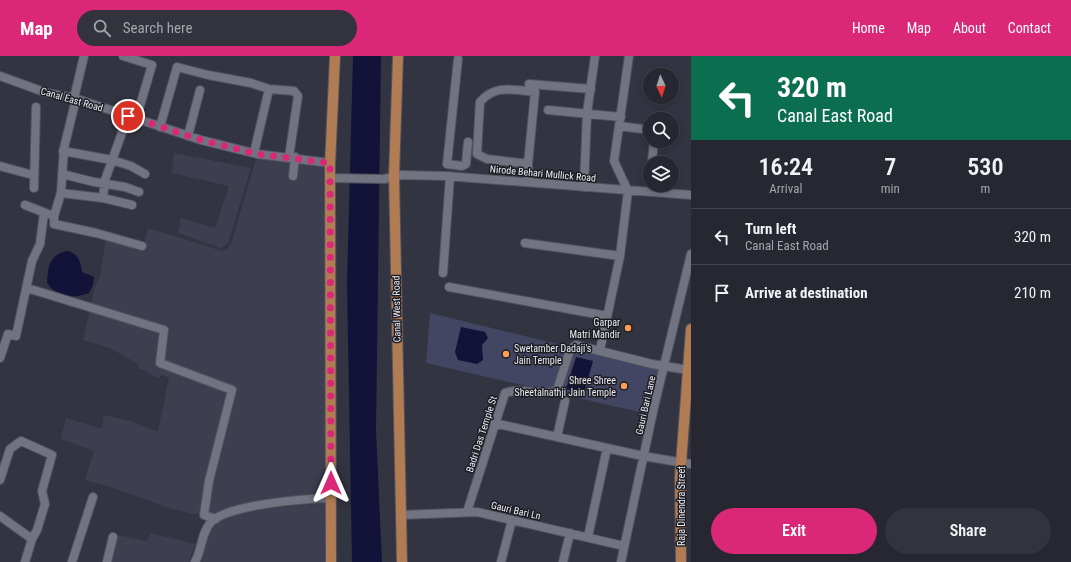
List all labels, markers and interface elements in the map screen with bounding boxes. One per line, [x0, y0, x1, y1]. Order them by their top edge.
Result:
search box [77, 10, 357, 46]
text: Map [20, 17, 53, 40]
icon: search [91, 17, 113, 39]
text: Search here [123, 19, 193, 37]
text: Home [852, 20, 885, 36]
text: Map [907, 20, 931, 36]
text: About [953, 20, 986, 36]
text: Contact [1008, 20, 1051, 36]
north arrow [643, 68, 679, 104]
map controls [643, 68, 679, 192]
text: 320 m [777, 71, 847, 104]
icon: left [711, 72, 763, 124]
street label: Canal East Road [39, 85, 104, 114]
pin [111, 99, 145, 133]
icon: arrive [117, 105, 139, 127]
text: Canal East Road [777, 105, 893, 126]
button: search [643, 112, 679, 148]
text: 16:24 [759, 153, 813, 181]
text: 7 [884, 153, 896, 181]
text: 530 [967, 153, 1003, 181]
button: layers [643, 156, 679, 192]
street label: Nirode Behari Mullick Road [489, 163, 597, 184]
text: Arrival [769, 181, 802, 196]
text: min [881, 181, 900, 196]
text: m [980, 181, 990, 196]
text: Turn left [745, 220, 796, 238]
icon: left [711, 226, 733, 248]
text: 320 m [1014, 228, 1051, 246]
text: Canal East Road [745, 238, 829, 253]
street label: Canal West Road [390, 275, 403, 342]
icon: arrive [711, 282, 733, 304]
text: Arrive at destination [745, 284, 868, 302]
text: 210 m [1014, 284, 1051, 302]
place label: Garpar Matri Mandir [570, 317, 620, 340]
marker: Garpar Matri Mandir [623, 323, 633, 333]
place label: Swetamber Dadaji's Jain Temple [514, 343, 592, 366]
marker: Swetamber Dadaji's Jain Temple [501, 349, 511, 359]
street label: Gauri Bari Lane [633, 374, 658, 436]
place label: Shree Shree Sheetalnathji Jain Temple [515, 375, 616, 398]
marker: Shree Shree Sheetalnathji Jain Temple [619, 381, 629, 391]
street label: Badri Das Temple St [464, 395, 499, 474]
position arrow [310, 462, 352, 504]
street label: Raja Dinendra Street [676, 466, 687, 546]
street label: Gauri Bari Ln [490, 499, 542, 522]
button: Exit [711, 508, 877, 554]
button: Share [885, 508, 1051, 554]

